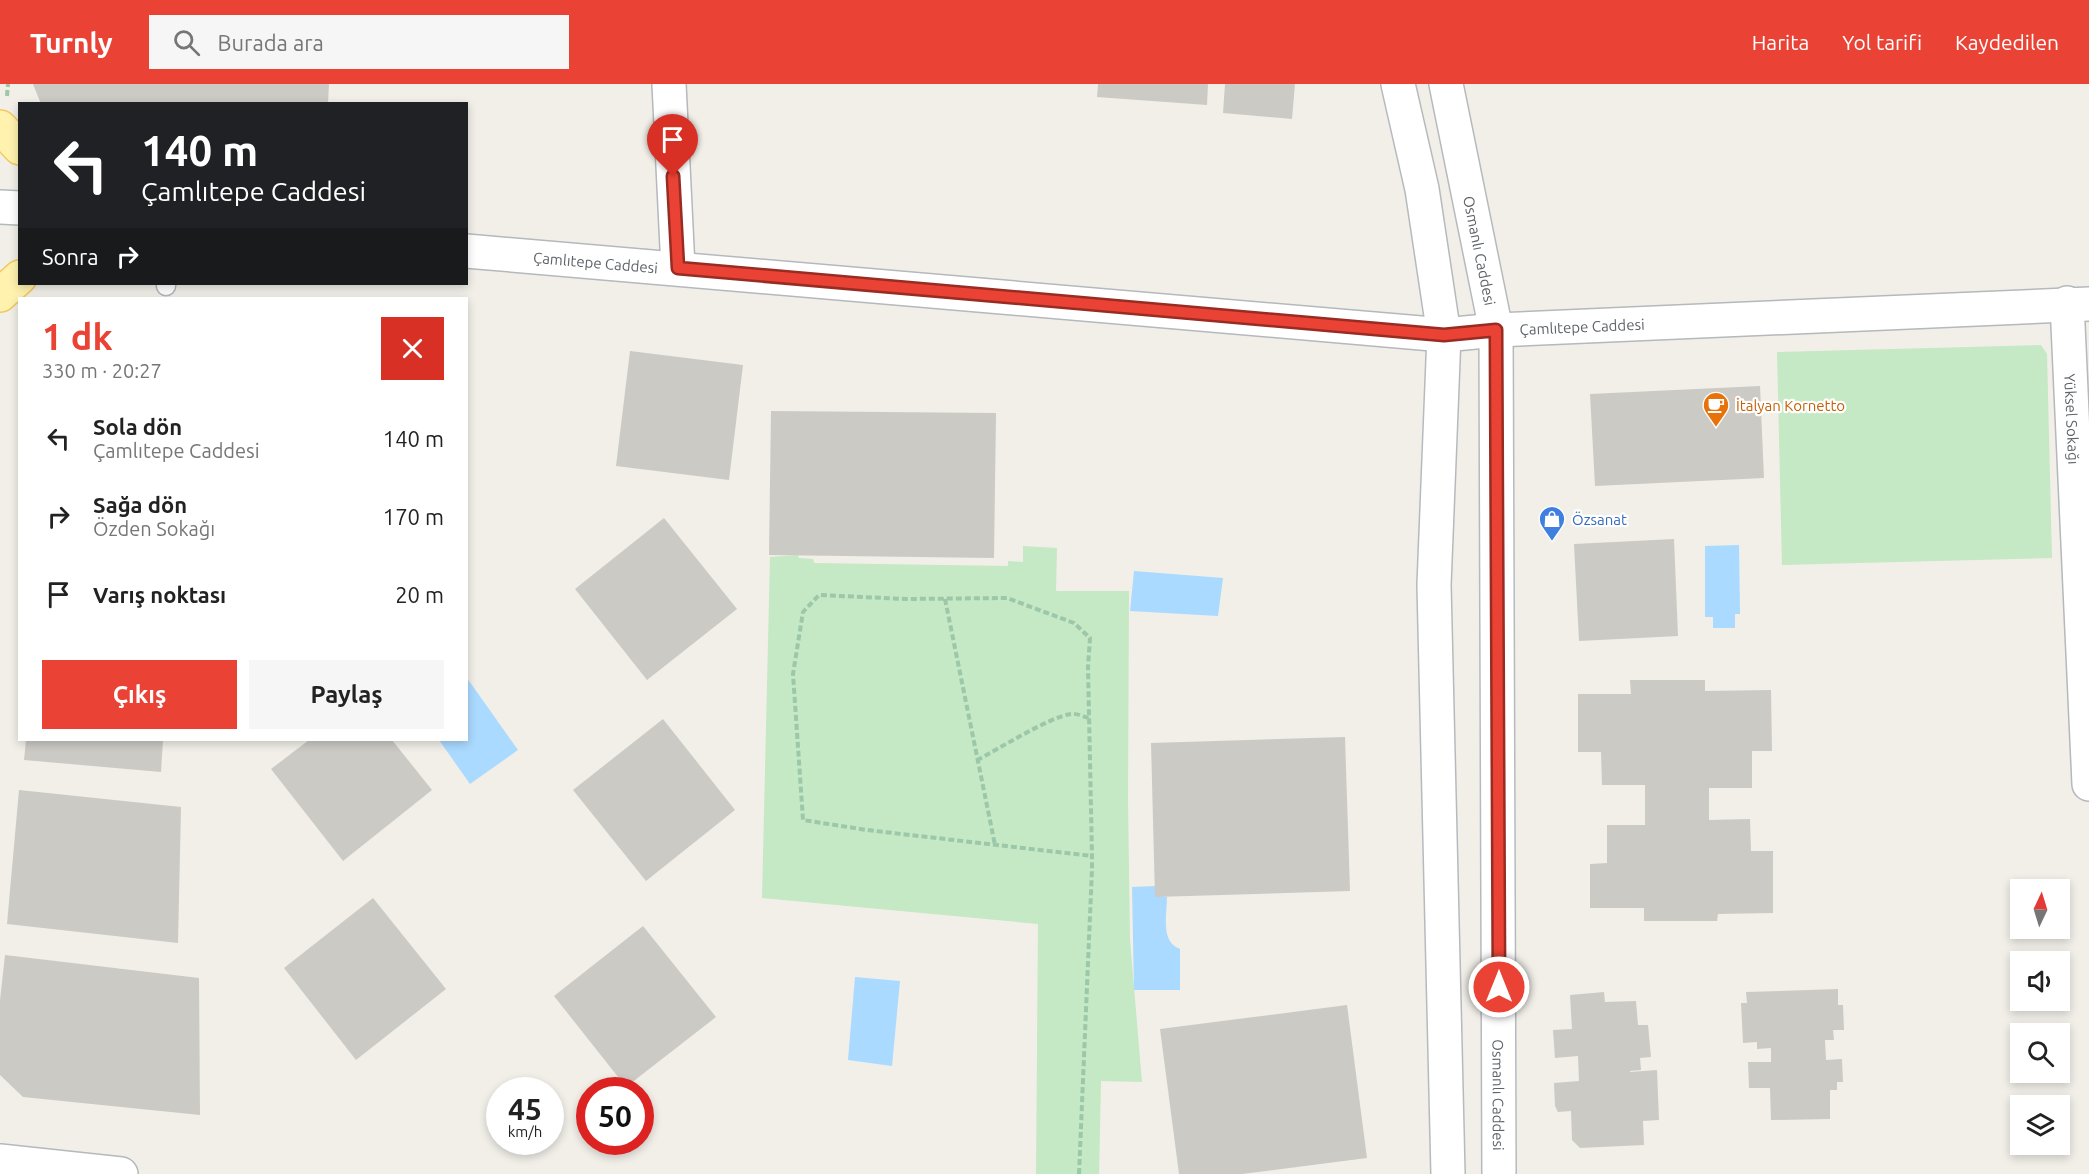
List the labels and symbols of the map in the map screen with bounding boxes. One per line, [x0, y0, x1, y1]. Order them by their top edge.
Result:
pin [647, 114, 698, 176]
street label: Osmanlı Caddesi [1460, 194, 1499, 307]
street label: Çamlıtepe Caddesi [532, 248, 659, 276]
street label: Çamlıtepe Caddesi [1519, 315, 1645, 337]
street label: Yüksel Sokağı [2062, 373, 2083, 465]
cafe icon: İtalyan Kornetto [1701, 390, 1731, 428]
place label: İtalyan Kornetto [1736, 397, 1845, 414]
shop icon: Özsanat [1537, 504, 1567, 542]
place label: Özsanat [1572, 511, 1627, 528]
north arrow [2010, 879, 2070, 939]
position arrow [1467, 955, 1531, 1019]
street label: Osmanlı Caddesi [1490, 1039, 1507, 1151]
speed limit sign: 50 [576, 1077, 654, 1155]

